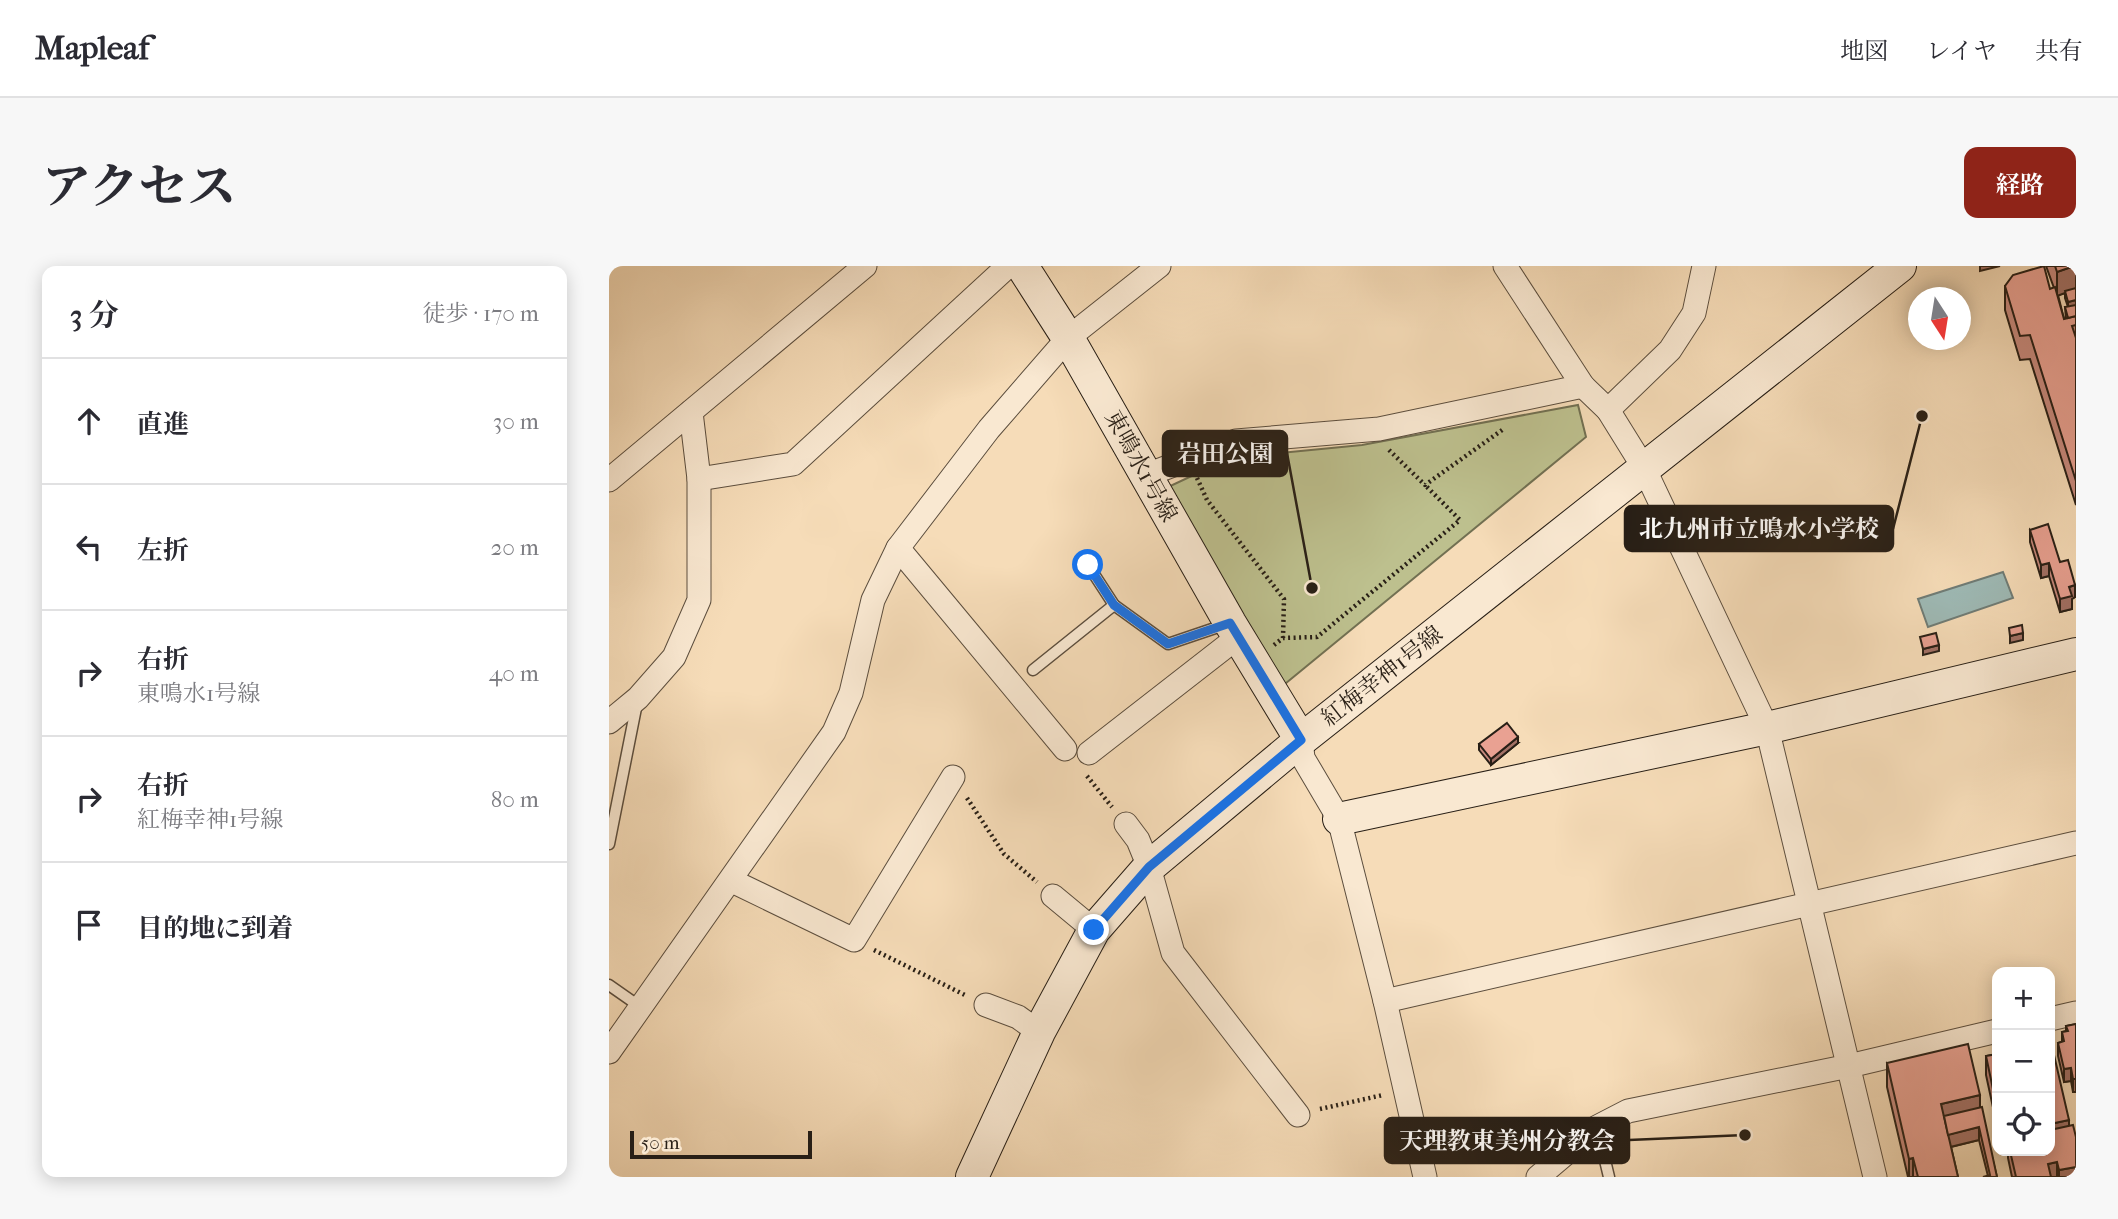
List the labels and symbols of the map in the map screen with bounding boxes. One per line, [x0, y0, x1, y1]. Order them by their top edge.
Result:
north arrow [1908, 287, 1971, 350]
street label: 東鳴水1号線 [1099, 406, 1183, 526]
callout: 岩田公園 [1163, 431, 1287, 476]
text: 岩田公園 [1177, 440, 1273, 468]
callout: 北九州市立鳴水小学校 [1625, 506, 1893, 551]
text: 北九州市立鳴水小学校 [1639, 515, 1879, 543]
route start [1072, 549, 1103, 580]
street label: 紅梅幸神1号線 [1316, 620, 1448, 732]
route end [1078, 914, 1109, 945]
callout: 天理教東美州分教会 [1385, 1118, 1629, 1163]
text: 天理教東美州分教会 [1399, 1127, 1615, 1155]
scale bar [630, 1128, 812, 1160]

